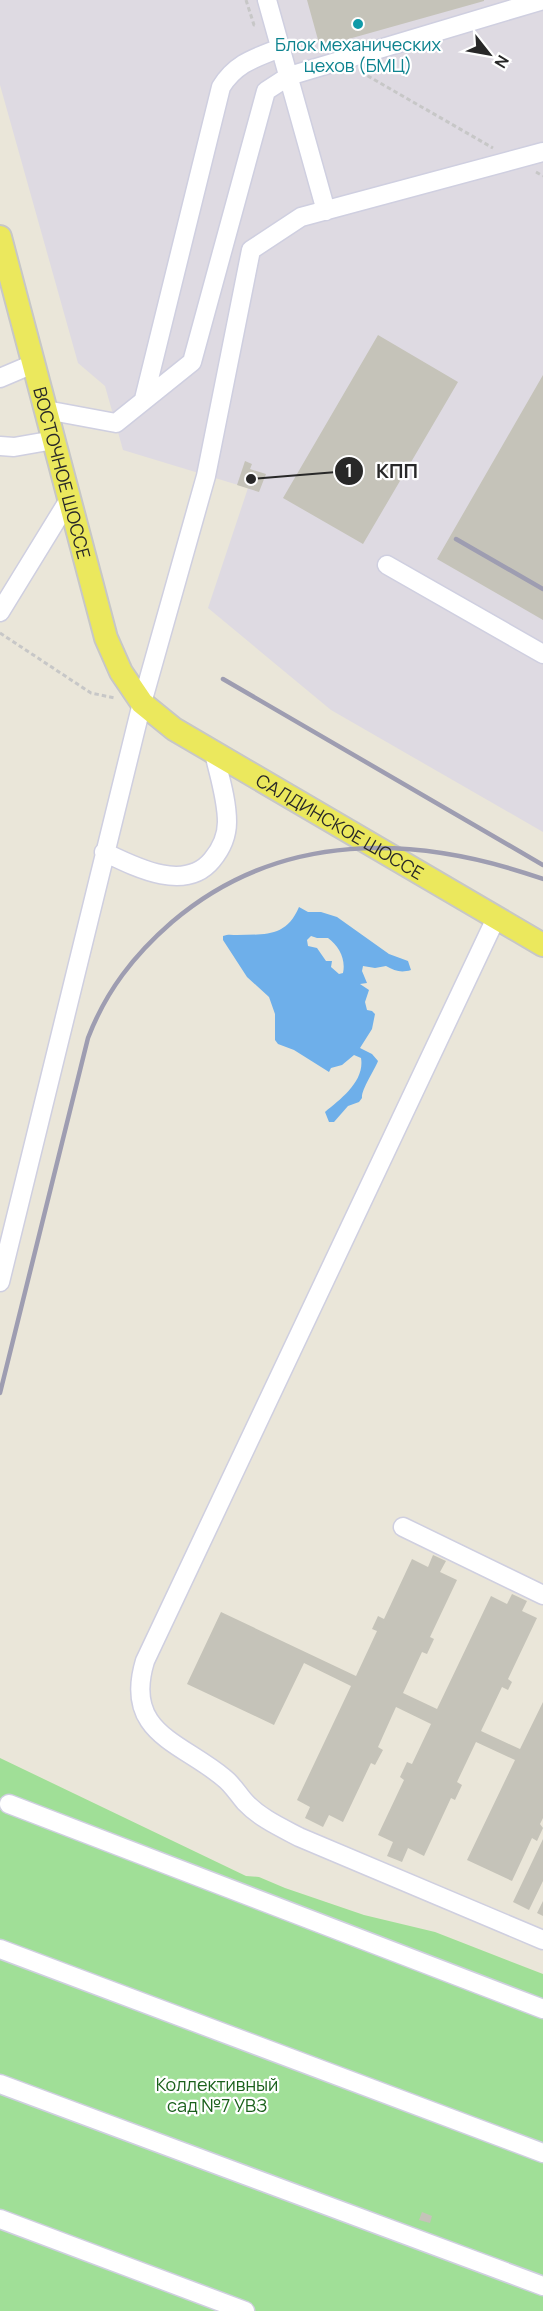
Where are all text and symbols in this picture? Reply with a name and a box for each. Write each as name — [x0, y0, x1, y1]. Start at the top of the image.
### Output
marker: Блок механических цехов (БМЦ) — [351, 17, 365, 31]
north arrow — [459, 24, 519, 84]
place label: Блок механических цехов (БМЦ) — [275, 32, 441, 77]
text: N — [489, 51, 514, 72]
street label: ВОСТОЧНОЕ ШОССЕ — [28, 384, 97, 562]
callout: КПП — [334, 452, 430, 490]
text: КПП — [376, 457, 418, 484]
text: 1 — [345, 458, 353, 482]
street label: САЛДИНСКОЕ ШОССЕ — [252, 768, 428, 885]
park label: Коллективный сад №7 УВЗ — [156, 2072, 278, 2117]

